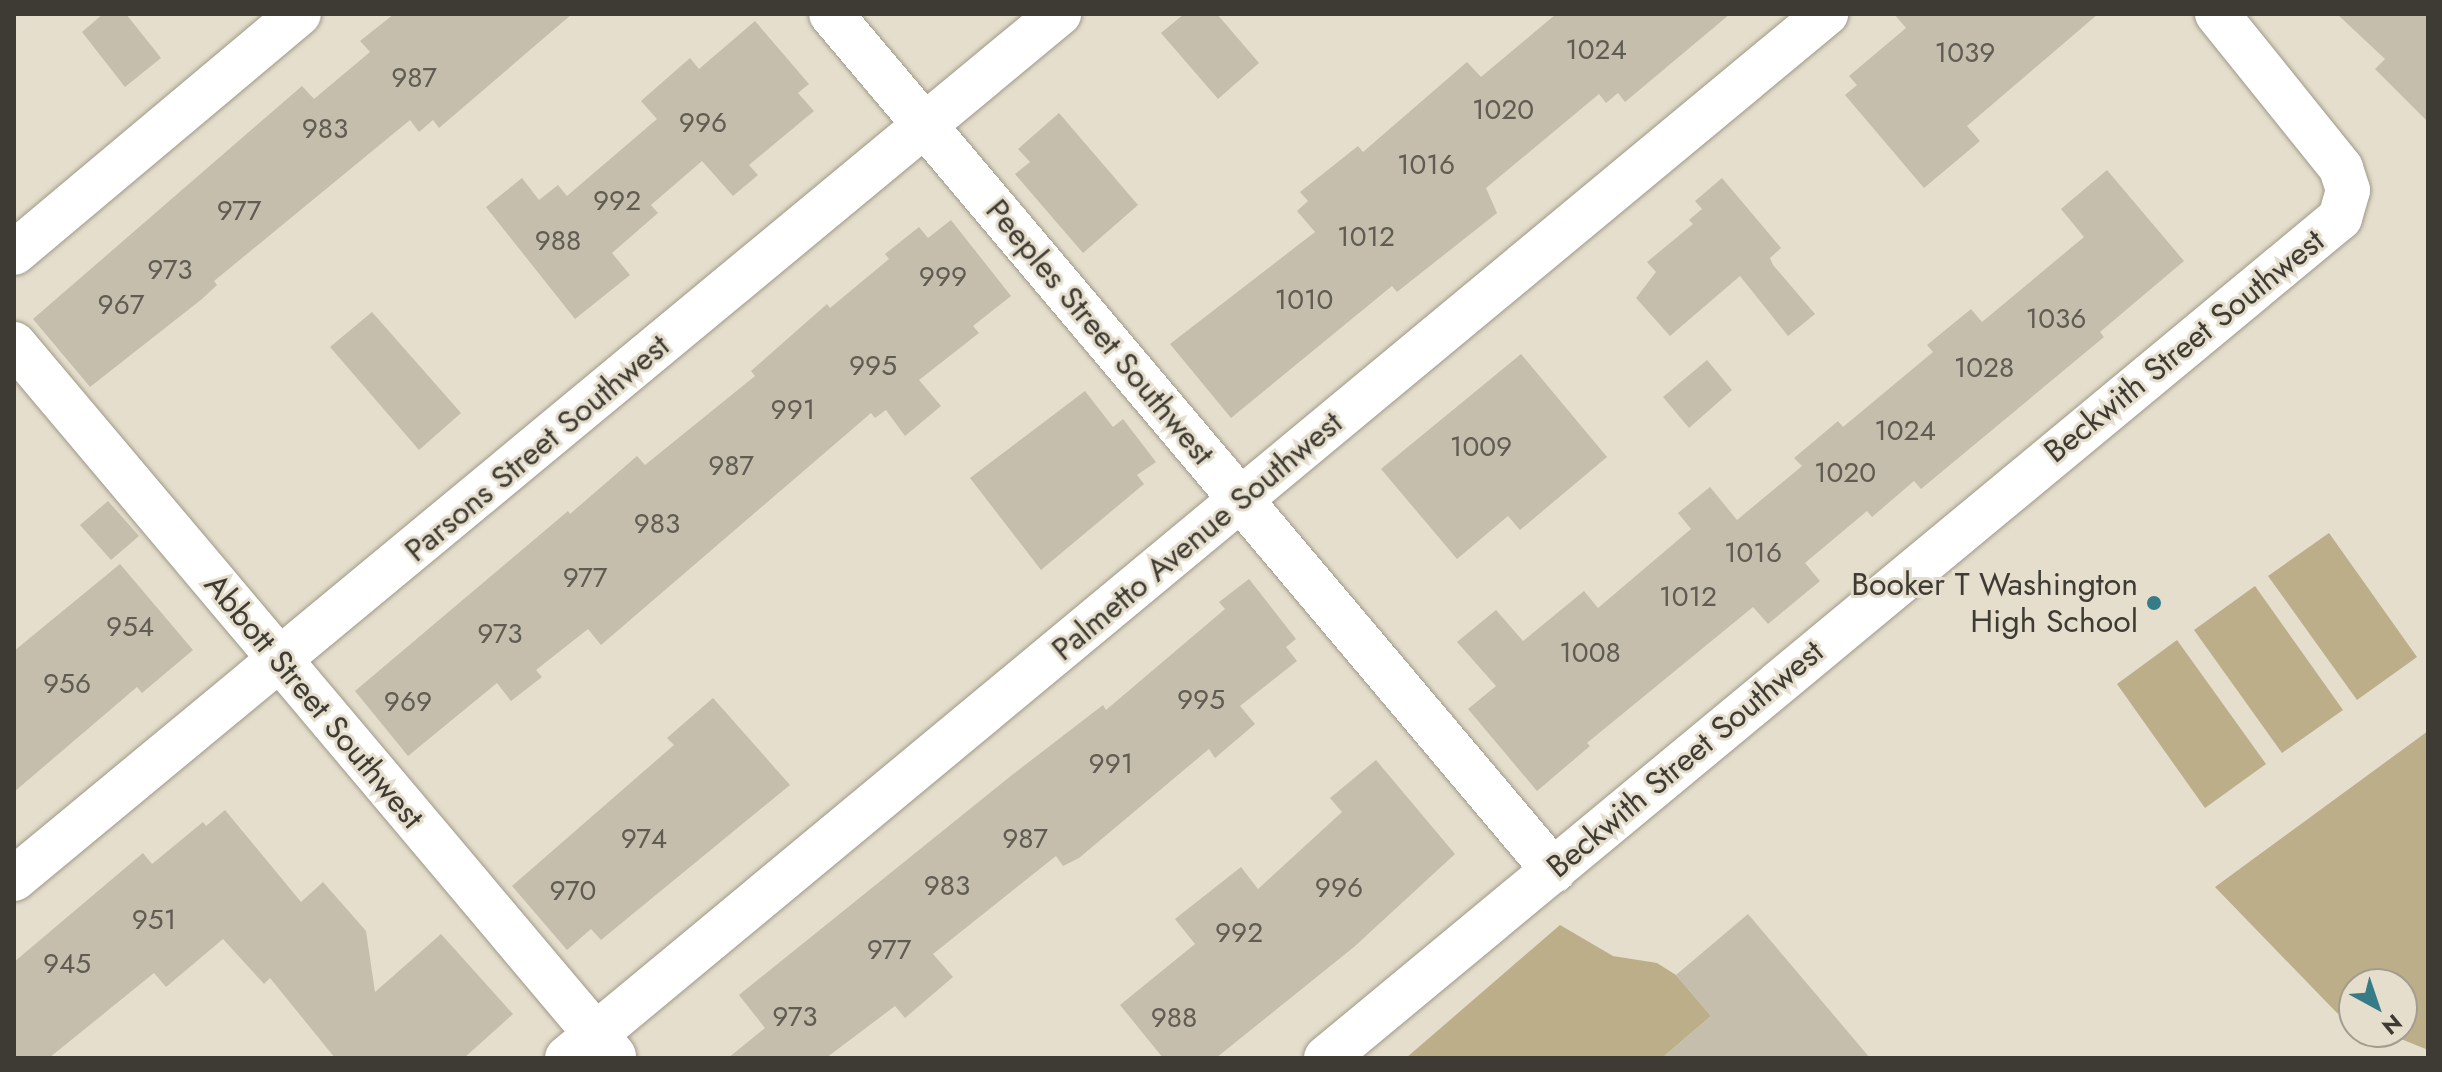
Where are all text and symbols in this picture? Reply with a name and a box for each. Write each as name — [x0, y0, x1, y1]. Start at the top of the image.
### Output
house number: 1024 — [1565, 33, 1627, 67]
house number: 1039 — [1935, 36, 1995, 70]
house number: 987 — [391, 61, 437, 95]
house number: 1020 — [1472, 93, 1534, 127]
house number: 996 — [679, 106, 727, 140]
house number: 983 — [302, 112, 348, 146]
house number: 1016 — [1397, 148, 1455, 182]
house number: 992 — [593, 184, 641, 218]
street label: Peeples Street Southwest — [978, 192, 1222, 472]
house number: 977 — [217, 194, 261, 228]
house number: 1012 — [1337, 220, 1395, 254]
street label: Beckwith Street Southwest — [2036, 221, 2332, 471]
house number: 988 — [535, 224, 581, 258]
house number: 973 — [147, 253, 193, 287]
house number: 999 — [919, 260, 967, 294]
house number: 1010 — [1275, 283, 1333, 317]
house number: 967 — [98, 288, 144, 322]
house number: 1036 — [2026, 302, 2086, 336]
street label: Parsons Street Southwest — [397, 326, 677, 570]
house number: 995 — [849, 349, 897, 383]
house number: 1028 — [1954, 351, 2014, 385]
house number: 991 — [771, 393, 815, 427]
street label: Palmetto Avenue Southwest — [1044, 403, 1350, 669]
house number: 1024 — [1874, 414, 1936, 448]
house number: 1009 — [1450, 430, 1512, 464]
house number: 987 — [708, 449, 754, 483]
house number: 1020 — [1814, 456, 1876, 490]
house number: 983 — [634, 507, 680, 541]
house number: 1016 — [1724, 536, 1782, 570]
house number: 977 — [563, 561, 607, 595]
street label: Abbott Street Southwest — [196, 566, 432, 836]
place label: Booker T Washington High School — [1851, 566, 2138, 641]
house number: 1012 — [1659, 580, 1717, 614]
marker: Booker T Washington High School — [2145, 594, 2163, 612]
house number: 954 — [106, 610, 154, 644]
house number: 973 — [477, 617, 523, 651]
street label: Beckwith Street Southwest — [1539, 632, 1831, 886]
house number: 1008 — [1559, 636, 1621, 670]
house number: 956 — [43, 667, 91, 701]
house number: 995 — [1177, 683, 1225, 717]
house number: 969 — [384, 685, 432, 719]
house number: 991 — [1089, 747, 1133, 781]
house number: 974 — [621, 822, 667, 856]
house number: 987 — [1002, 822, 1048, 856]
house number: 983 — [924, 869, 970, 903]
house number: 996 — [1315, 871, 1363, 905]
house number: 970 — [550, 874, 596, 908]
house number: 951 — [132, 903, 176, 937]
house number: 992 — [1215, 916, 1263, 950]
house number: 977 — [867, 933, 911, 967]
house number: 945 — [43, 947, 91, 981]
north arrow — [2338, 968, 2418, 1048]
house number: 973 — [772, 1000, 818, 1034]
house number: 988 — [1151, 1001, 1197, 1035]
text: N — [2375, 1007, 2409, 1043]

